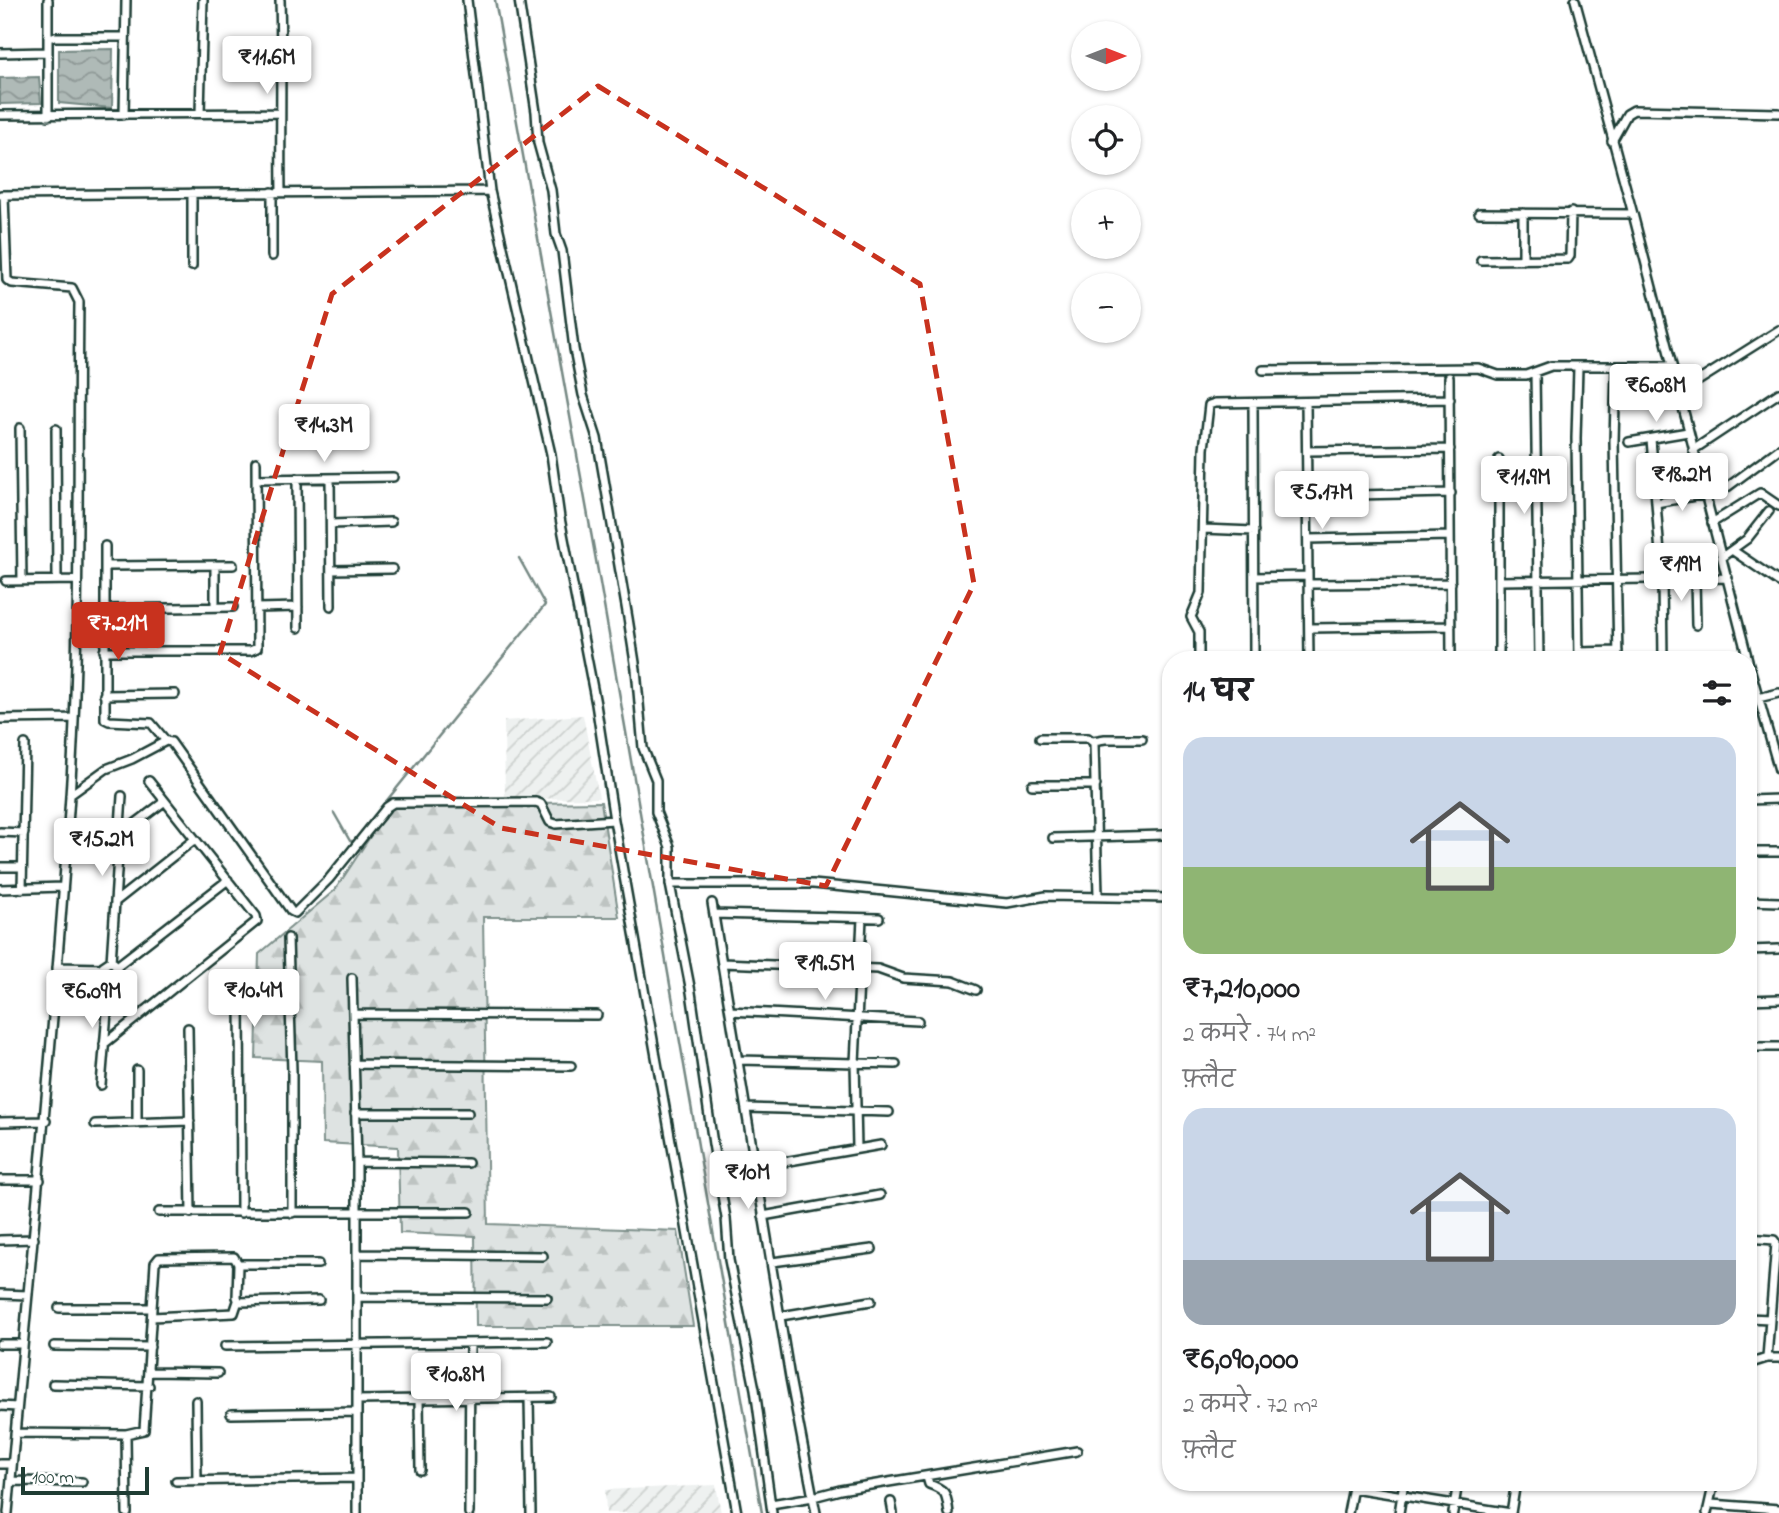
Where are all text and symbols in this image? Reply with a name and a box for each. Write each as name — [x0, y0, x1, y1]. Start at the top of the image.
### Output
north arrow — [1071, 21, 1141, 91]
map controls — [1071, 21, 1141, 343]
pin: ₹11.6M — [210, 36, 324, 96]
text: ₹11.6M — [238, 42, 296, 75]
button: locate — [1071, 105, 1141, 175]
button: + — [1071, 189, 1141, 259]
button: − — [1071, 273, 1141, 343]
pin: ₹6.08M — [1599, 364, 1713, 424]
text: ₹6.08M — [1625, 370, 1687, 403]
pin: ₹14.3M — [267, 405, 381, 464]
text: ₹14.3M — [295, 410, 353, 443]
pin: ₹18.2M — [1625, 454, 1739, 513]
pin: ₹11.9M — [1467, 456, 1581, 516]
text: ₹18.2M — [1652, 459, 1712, 492]
text: ₹11.9M — [1497, 462, 1551, 495]
pin: ₹5.17M — [1265, 472, 1379, 531]
text: ₹5.17M — [1291, 477, 1353, 510]
pin: ₹19M — [1640, 544, 1722, 603]
text: ₹19M — [1660, 549, 1702, 582]
pin: ₹7.21M — [61, 602, 175, 662]
text: ₹7.21M — [88, 608, 148, 641]
text: 14 घर — [1183, 672, 1252, 716]
icon: filters — [1698, 674, 1736, 712]
icon: home — [1397, 783, 1523, 909]
pin: ₹15.2M — [45, 818, 159, 878]
text: ₹15.2M — [70, 824, 134, 857]
pin: ₹19.5M — [768, 942, 882, 1002]
text: ₹19.5M — [795, 948, 855, 981]
text: ₹7,210,000 — [1183, 968, 1300, 1012]
pin: ₹6.09M — [35, 970, 149, 1030]
pin: ₹10.4M — [197, 970, 311, 1029]
text: ₹10.4M — [224, 975, 284, 1008]
text: ₹6.09M — [62, 976, 122, 1009]
text: 2 कमरे · 74 m² — [1183, 1019, 1316, 1052]
text: फ़्लैट — [1183, 1065, 1235, 1098]
pin: ₹10M — [707, 1152, 789, 1211]
icon: home — [1397, 1154, 1523, 1280]
text: ₹10M — [725, 1157, 771, 1190]
text: ₹6,090,000 — [1183, 1339, 1298, 1383]
pin: ₹10.8M — [399, 1354, 513, 1413]
text: ₹10.8M — [427, 1359, 485, 1392]
text: 2 कमरे · 72 m² — [1183, 1390, 1318, 1423]
text: फ़्लैट — [1183, 1436, 1235, 1469]
scale bar — [21, 1464, 149, 1496]
text: 100 m — [32, 1465, 74, 1492]

